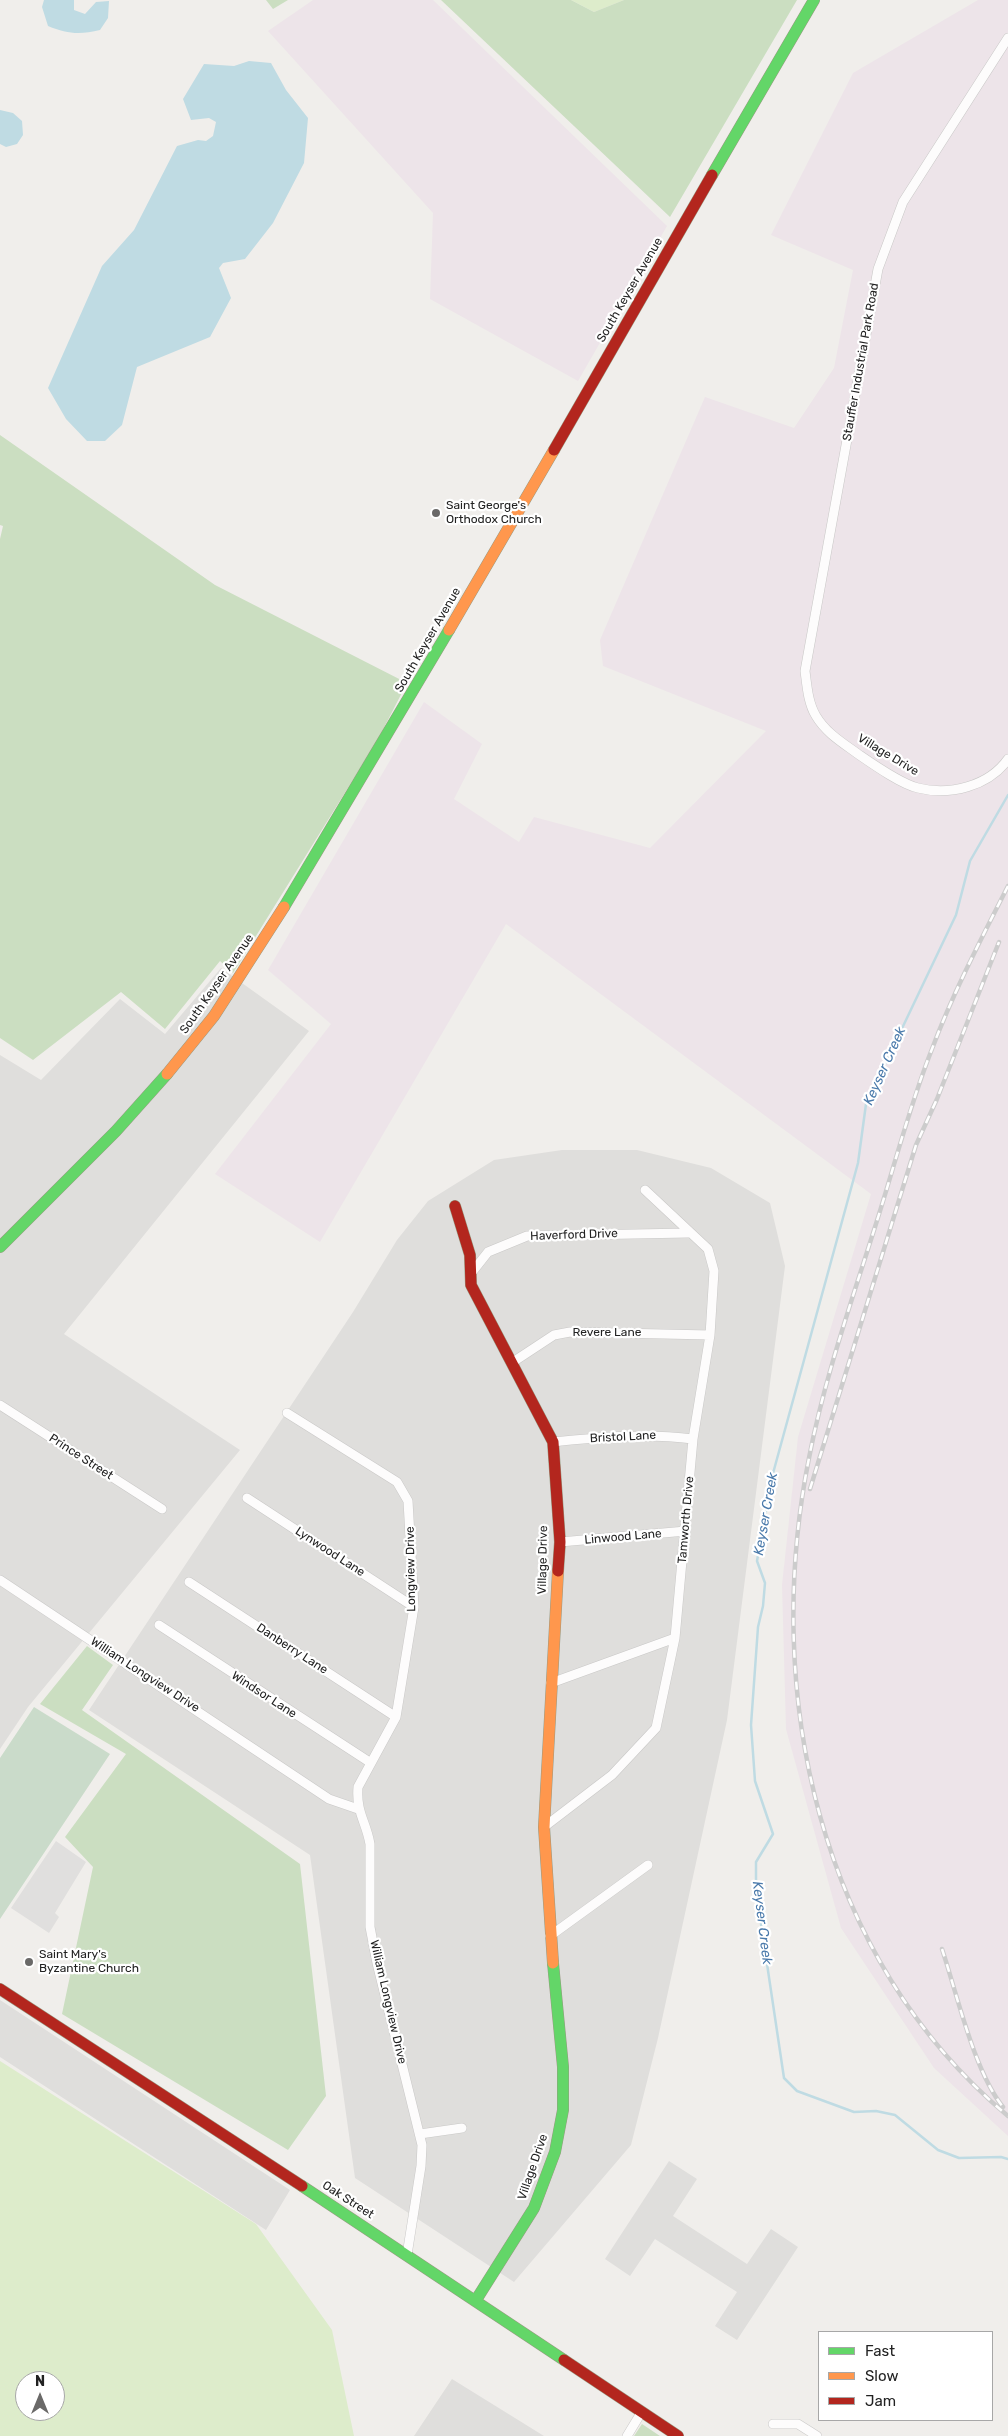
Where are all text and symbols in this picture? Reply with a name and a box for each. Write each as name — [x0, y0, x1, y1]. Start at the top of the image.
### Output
street label: South Keyser Avenue — [594, 235, 666, 345]
street label: Stauffer Industrial Park Road — [840, 282, 882, 442]
place label: Saint George's Orthodox Church — [446, 499, 542, 527]
marker: Saint George's Orthodox Church — [430, 507, 442, 519]
street label: South Keyser Avenue — [392, 585, 464, 695]
street label: Village Drive — [855, 731, 921, 779]
street label: South Keyser Avenue — [177, 931, 257, 1037]
water label: Keyser Creek — [860, 1024, 910, 1108]
street label: Haverford Drive — [530, 1226, 618, 1244]
street label: Revere Lane — [573, 1326, 641, 1340]
street label: Bristol Lane — [589, 1428, 657, 1446]
street label: Prince Street — [46, 1431, 116, 1483]
water label: Keyser Creek — [750, 1471, 782, 1557]
street label: Tamworth Drive — [675, 1476, 697, 1564]
street label: Lynwood Lane — [292, 1524, 368, 1580]
street label: Village Drive — [535, 1525, 551, 1595]
street label: Longview Drive — [403, 1526, 419, 1612]
street label: Linwood Lane — [584, 1526, 662, 1548]
street label: Danberry Lane — [254, 1621, 330, 1677]
street label: William Longview Drive — [88, 1634, 202, 1716]
street label: Windsor Lane — [229, 1669, 299, 1721]
water label: Keyser Creek — [749, 1880, 775, 1966]
street label: William Longview Drive — [367, 1939, 409, 2065]
place label: Saint Mary's Byzantine Church — [39, 1948, 139, 1976]
marker: Saint Mary's Byzantine Church — [23, 1956, 35, 1968]
street label: Village Drive — [515, 2132, 551, 2202]
street label: Oak Street — [320, 2178, 376, 2222]
legend — [818, 2331, 993, 2421]
text: Fast — [865, 2342, 895, 2360]
text: Slow — [865, 2367, 898, 2385]
north arrow — [15, 2371, 65, 2421]
text: N — [35, 2373, 45, 2390]
text: Jam — [865, 2392, 896, 2410]

